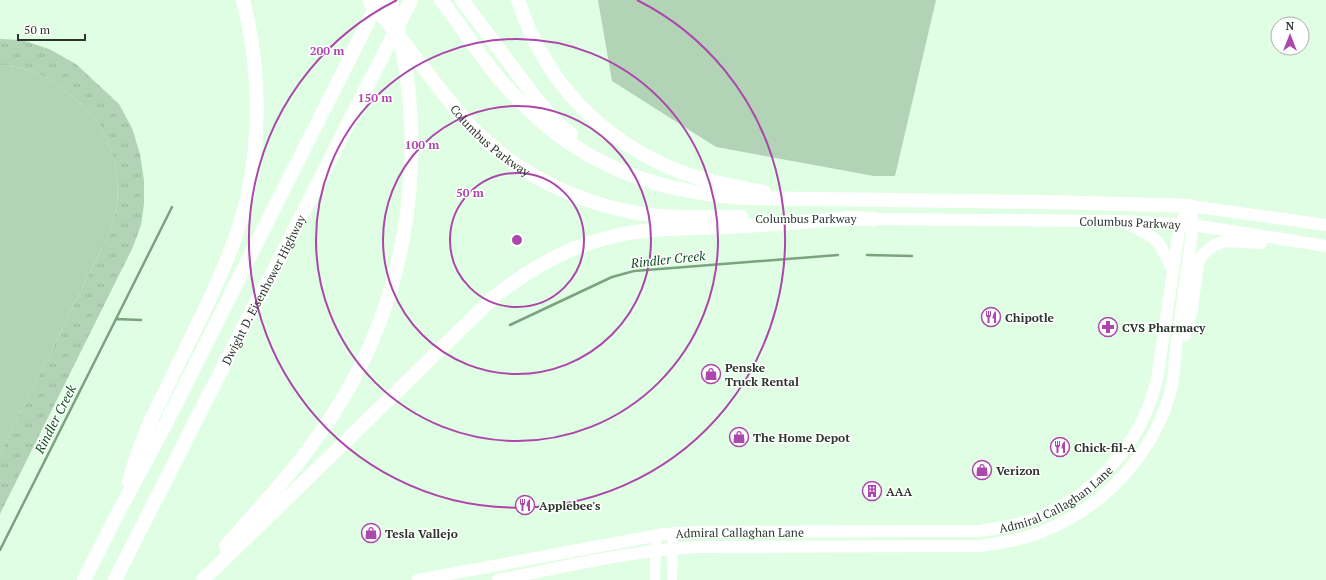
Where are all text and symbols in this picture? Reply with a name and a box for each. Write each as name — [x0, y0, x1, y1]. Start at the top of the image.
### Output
scale bar — [18, 16, 85, 42]
north arrow — [1270, 16, 1310, 56]
text: N — [1286, 19, 1295, 33]
text: 50 m — [24, 22, 51, 37]
text: 200 m — [310, 43, 344, 58]
text: 150 m — [358, 90, 392, 105]
street label: Columbus Parkway — [447, 101, 534, 180]
text: 100 m — [405, 137, 439, 152]
text: 50 m — [456, 185, 484, 200]
street label: Dwight D. Eisenhower Highway — [218, 211, 309, 367]
street label: Columbus Parkway — [755, 211, 858, 226]
street label: Columbus Parkway — [1079, 213, 1182, 232]
centre of rings — [510, 233, 524, 247]
water label: Rindler Creek — [629, 246, 707, 272]
restaurant icon: Chipotle — [980, 306, 1002, 328]
place label: Chipotle — [1005, 310, 1055, 325]
pharmacy icon: CVS Pharmacy — [1097, 316, 1119, 338]
place label: CVS Pharmacy — [1122, 320, 1206, 335]
place label: Penske Truck Rental — [725, 360, 799, 389]
shop icon: Penske Truck Rental — [700, 363, 722, 385]
water label: Rindler Creek — [30, 381, 80, 457]
shop icon: The Home Depot — [728, 426, 750, 448]
place label: The Home Depot — [753, 430, 850, 445]
restaurant icon: Chick-fil-A — [1049, 436, 1071, 458]
place label: Chick-fil-A — [1074, 440, 1136, 455]
shop icon: Verizon — [971, 459, 993, 481]
street label: Admiral Callaghan Lane — [998, 462, 1115, 535]
place label: Verizon — [996, 463, 1040, 478]
building icon: AAA — [861, 480, 883, 502]
place label: AAA — [886, 484, 912, 499]
restaurant icon: Applebee's — [514, 494, 536, 516]
place label: Applebee's — [539, 498, 601, 513]
shop icon: Tesla Vallejo — [360, 522, 382, 544]
street label: Admiral Callaghan Lane — [675, 524, 804, 541]
place label: Tesla Vallejo — [385, 526, 458, 541]

